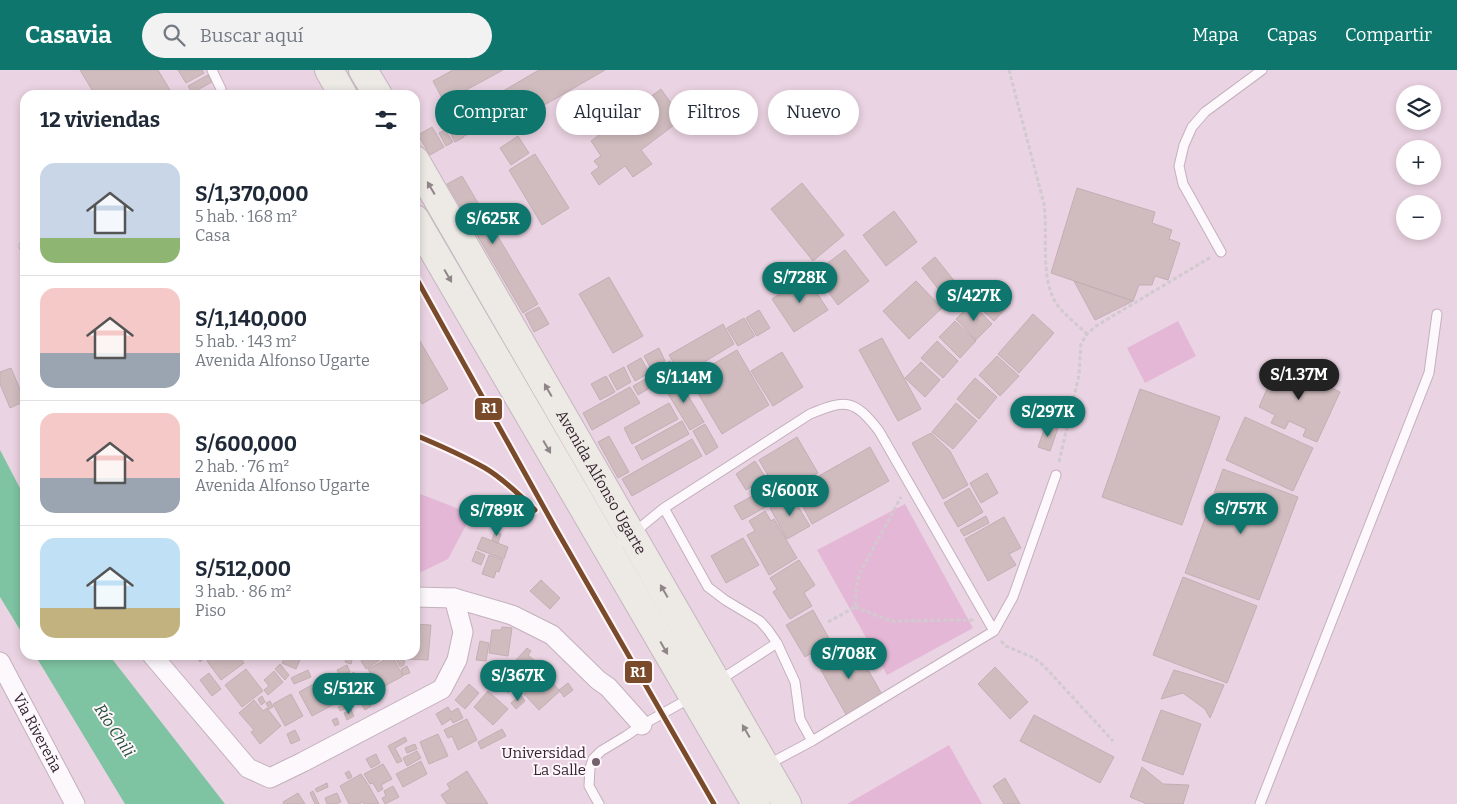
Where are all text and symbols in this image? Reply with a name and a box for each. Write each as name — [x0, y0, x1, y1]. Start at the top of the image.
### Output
search box — [142, 13, 492, 58]
text: Casavia — [25, 21, 112, 49]
icon: search — [160, 21, 188, 49]
text: Buscar aquí — [200, 24, 303, 47]
text: Mapa — [1193, 24, 1239, 46]
text: Capas — [1267, 24, 1317, 46]
text: Compartir — [1345, 24, 1432, 46]
map controls — [1396, 85, 1441, 240]
button: layers — [1396, 85, 1441, 130]
chip: Comprar — [435, 90, 546, 135]
chip: Alquilar — [556, 90, 659, 135]
chip: Filtros — [669, 90, 758, 135]
chip: Nuevo — [768, 90, 859, 135]
icon: filters — [372, 106, 400, 134]
text: 12 viviendas — [40, 107, 160, 133]
button: + — [1396, 140, 1441, 185]
text: S/1,370,000 — [195, 181, 309, 207]
one-way arrow — [427, 182, 436, 195]
icon: home — [80, 183, 140, 243]
button: − — [1396, 195, 1441, 240]
pin: S/625K — [452, 202, 534, 245]
text: 5 hab. · 168 m² — [195, 207, 297, 226]
text: S/625K — [466, 209, 520, 228]
text: Casa — [195, 226, 230, 245]
pin: S/728K — [759, 262, 841, 304]
text: S/728K — [773, 268, 827, 287]
one-way arrow — [444, 270, 453, 283]
pin: S/427K — [933, 280, 1015, 322]
text: S/427K — [947, 286, 1001, 305]
text: S/1,140,000 — [195, 306, 307, 332]
icon: home — [80, 308, 140, 368]
text: 5 hab. · 143 m² — [195, 332, 297, 351]
text: Avenida Alfonso Ugarte — [195, 351, 370, 370]
pin: S/1.37M — [1253, 358, 1345, 401]
pin: S/1.14M — [638, 362, 730, 404]
text: S/1.37M — [1270, 365, 1328, 384]
text: S/1.14M — [656, 368, 712, 387]
one-way arrow — [543, 383, 552, 396]
pin: S/297K — [1007, 396, 1089, 438]
line badge: R1 — [474, 397, 503, 421]
text: R1 — [481, 400, 497, 417]
text: S/297K — [1021, 402, 1075, 421]
street label: Avenida Alfonso Ugarte — [552, 407, 650, 558]
text: S/600,000 — [195, 431, 297, 457]
icon: home — [80, 433, 140, 493]
one-way arrow — [543, 440, 552, 453]
text: 2 hab. · 76 m² — [195, 457, 289, 476]
pin: S/600K — [749, 474, 831, 517]
text: Avenida Alfonso Ugarte — [195, 476, 370, 495]
text: S/600K — [762, 481, 818, 500]
pin: S/757K — [1200, 492, 1282, 535]
pin: S/789K — [456, 494, 538, 537]
text: S/757K — [1215, 499, 1267, 518]
text: S/789K — [470, 501, 524, 520]
text: S/512,000 — [195, 556, 291, 582]
icon: home — [80, 558, 140, 618]
text: 3 hab. · 86 m² — [195, 582, 291, 601]
one-way arrow — [660, 583, 668, 598]
text: Piso — [195, 601, 226, 620]
pin: S/708K — [808, 638, 890, 680]
one-way arrow — [660, 641, 669, 655]
text: S/708K — [822, 644, 876, 663]
pin: S/367K — [477, 660, 559, 702]
line badge: R1 — [624, 660, 653, 684]
text: R1 — [630, 664, 646, 681]
text: S/367K — [491, 666, 545, 685]
pin: S/512K — [308, 672, 390, 715]
text: S/512K — [324, 679, 375, 698]
street label: Via Rivereña — [9, 690, 66, 775]
water label: Río Chili — [91, 700, 139, 761]
one-way arrow — [741, 725, 750, 738]
place label: Universidad La Salle — [501, 744, 586, 779]
marker: Universidad La Salle — [590, 756, 602, 768]

